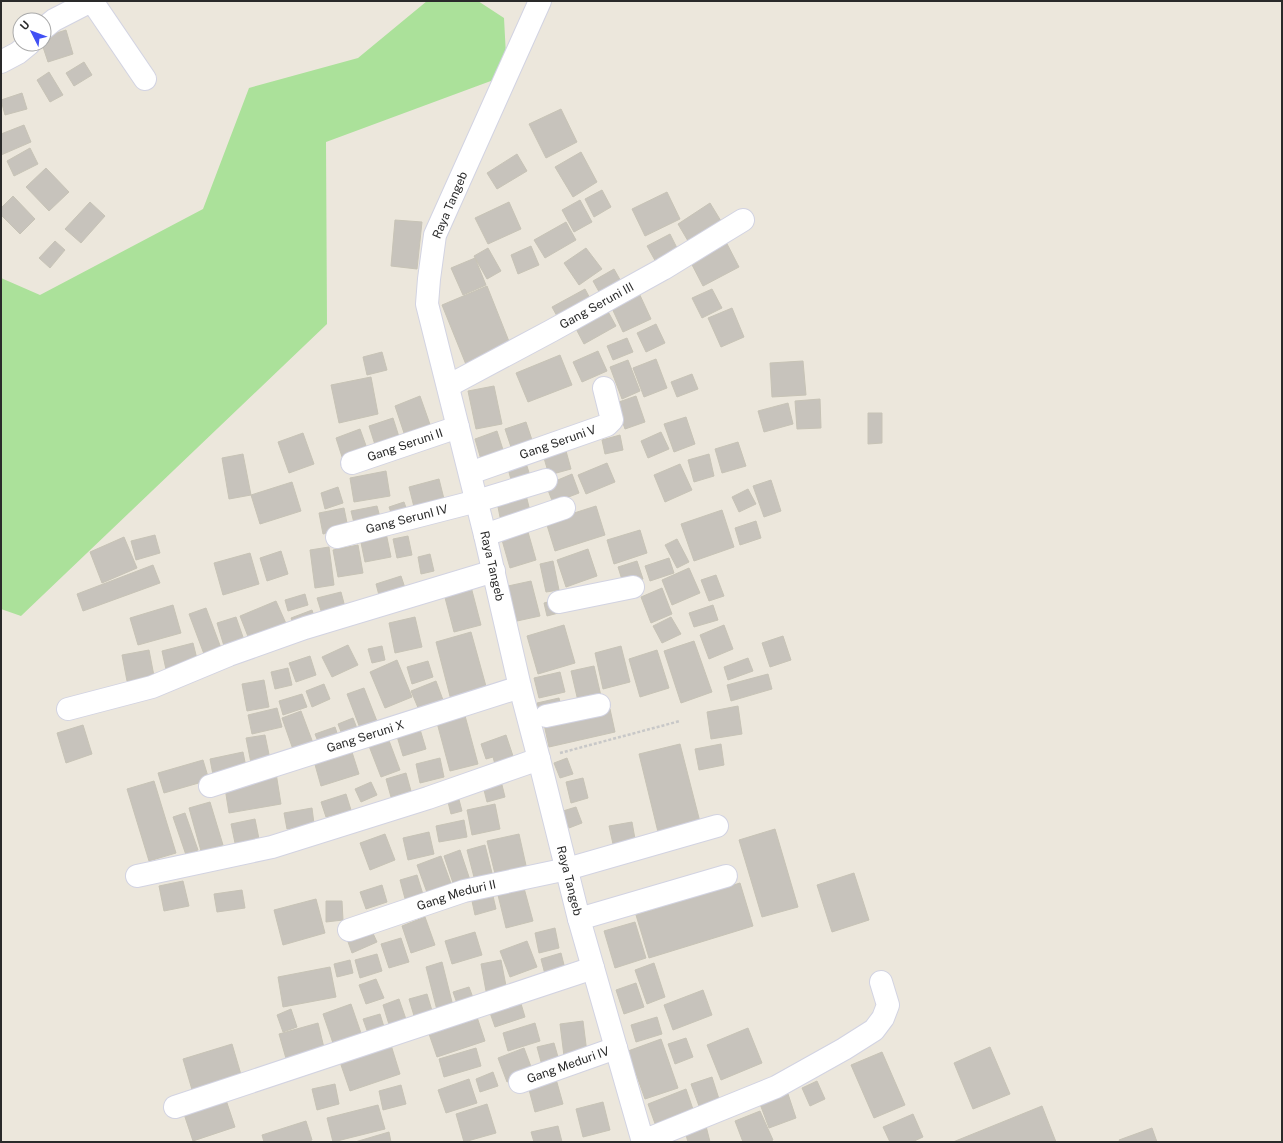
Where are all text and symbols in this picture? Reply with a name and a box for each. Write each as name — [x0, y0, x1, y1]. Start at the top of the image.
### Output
north arrow — [12, 12, 52, 52]
text: U — [17, 18, 32, 32]
street label: Raya Tangeb — [430, 169, 470, 241]
street label: Gang Seruni III — [557, 280, 636, 332]
street label: Gang Seruni V — [518, 422, 598, 462]
street label: Gang Seruni II — [365, 426, 445, 464]
street label: Gang SerunI IV — [364, 502, 449, 536]
street label: Raya Tangeb — [477, 530, 507, 602]
street label: Gang Seruni X — [325, 717, 406, 755]
street label: Raya Tangeb — [554, 844, 585, 917]
street label: Gang Meduri II — [415, 877, 497, 913]
street label: Gang Meduri IV — [525, 1044, 611, 1086]

